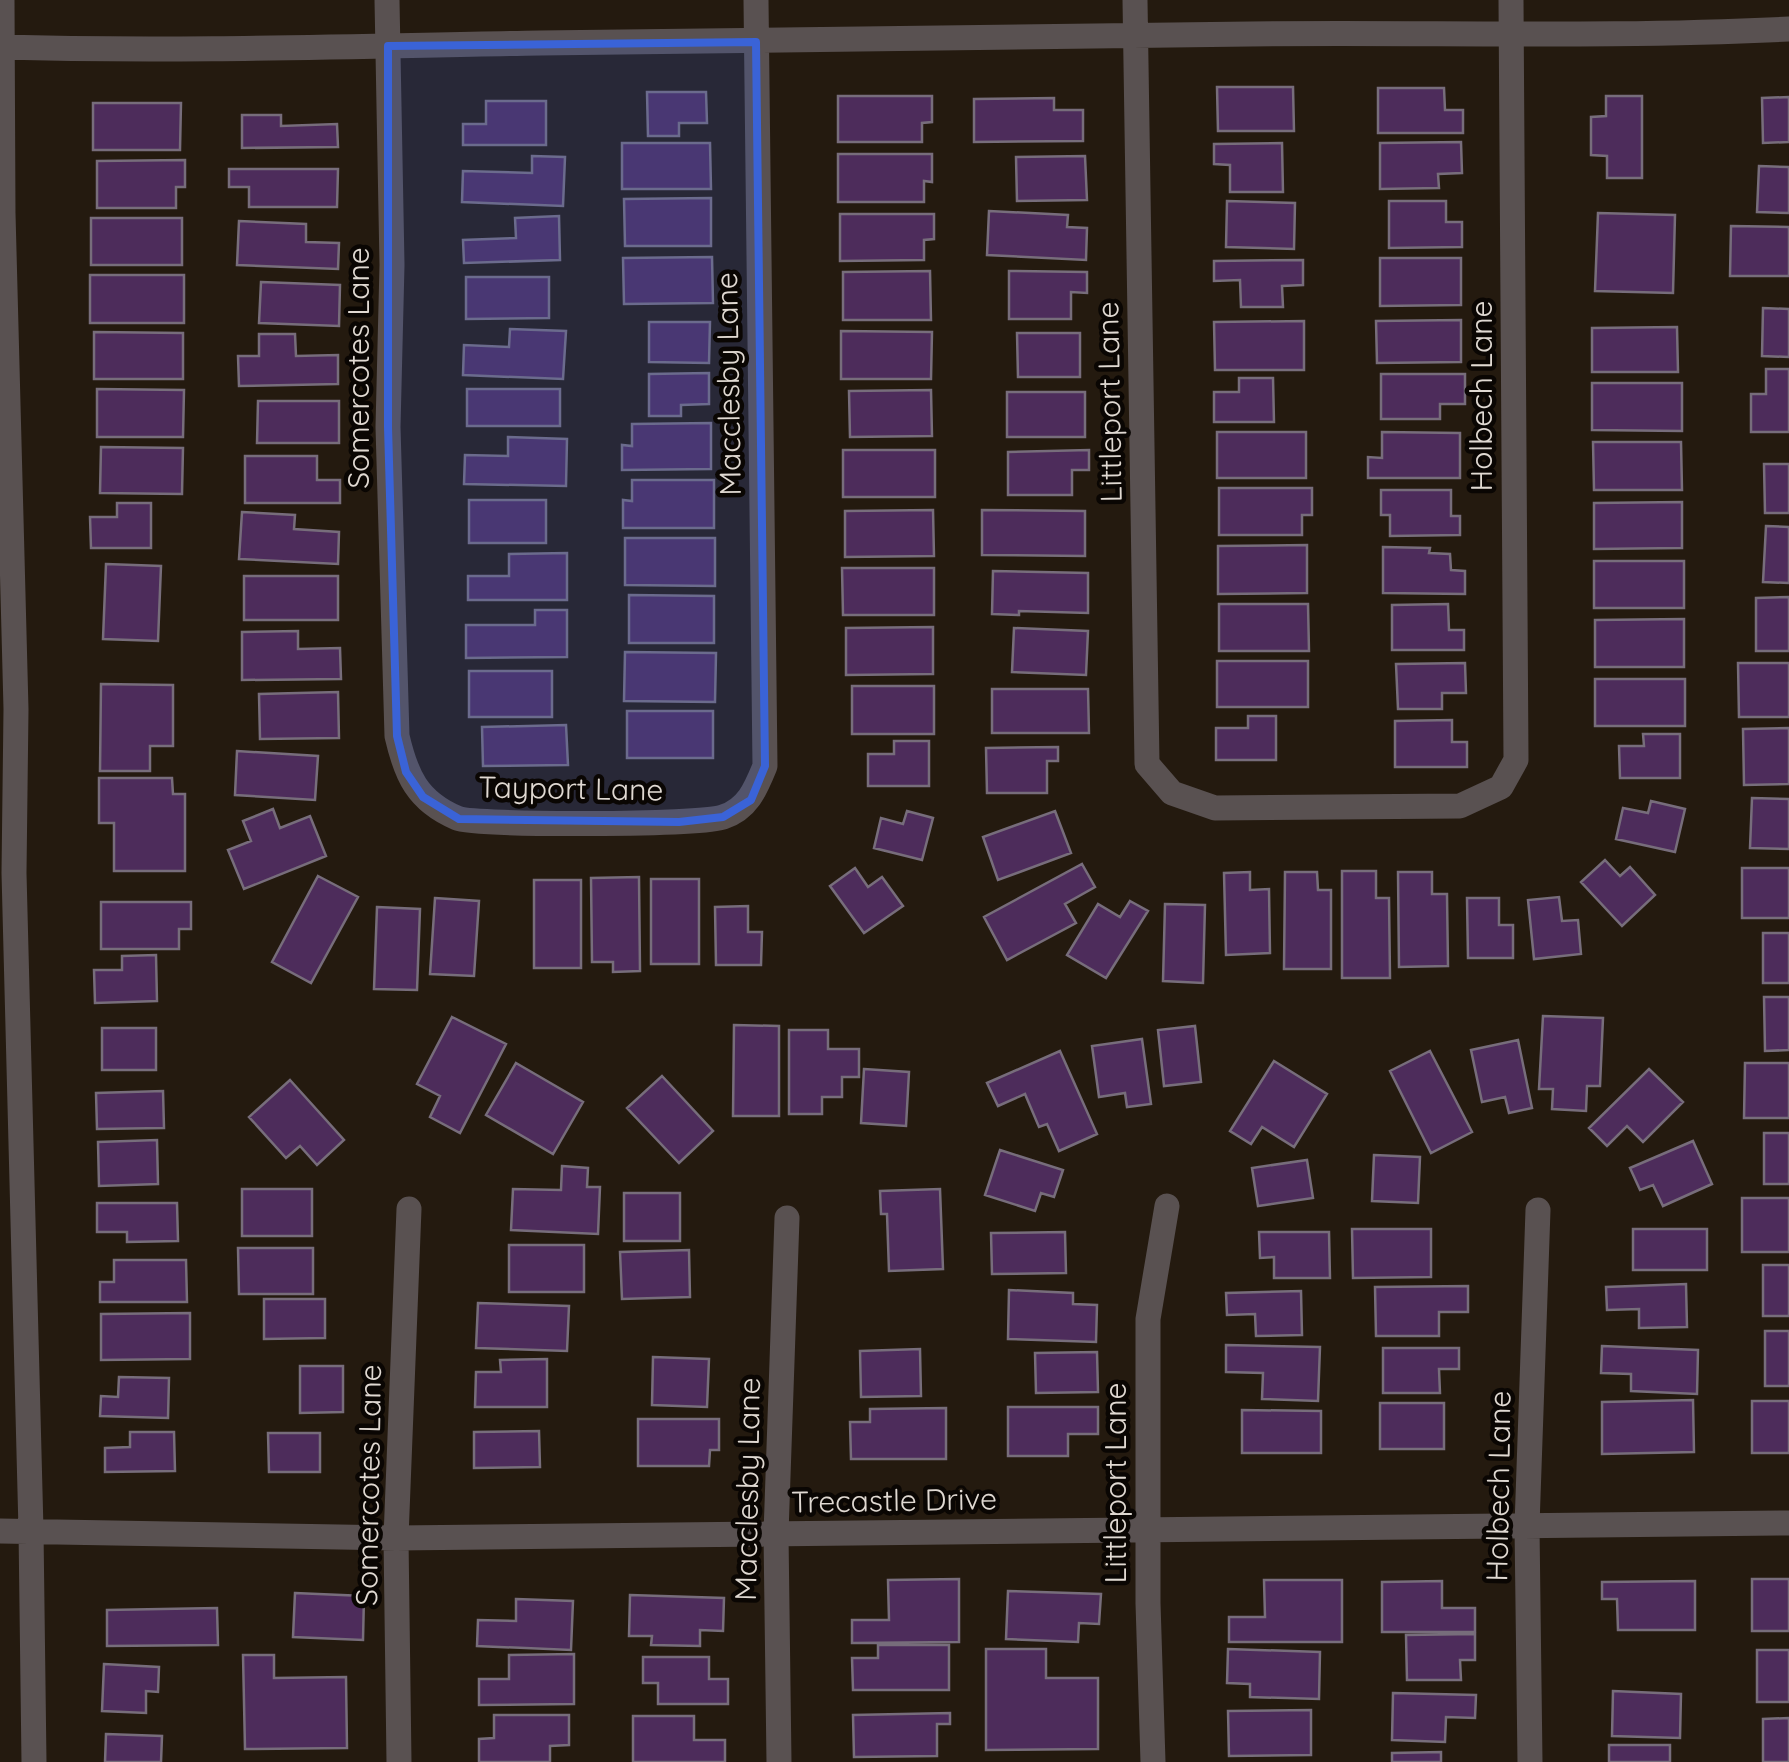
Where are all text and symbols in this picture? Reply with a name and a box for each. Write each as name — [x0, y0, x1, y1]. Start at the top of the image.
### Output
street label: Somercotes Lane — [339, 247, 377, 489]
street label: Macclesby Lane — [707, 272, 749, 496]
street label: Littleport Lane — [1088, 301, 1130, 503]
street label: Holbech Lane — [1462, 301, 1500, 491]
street label: Tayport Lane — [478, 767, 664, 809]
street label: Somercotes Lane — [347, 1364, 389, 1606]
street label: Macclesby Lane — [726, 1377, 768, 1601]
street label: Littleport Lane — [1096, 1383, 1134, 1583]
street label: Holbech Lane — [1477, 1390, 1519, 1582]
street label: Trecastle Drive — [791, 1479, 997, 1521]

